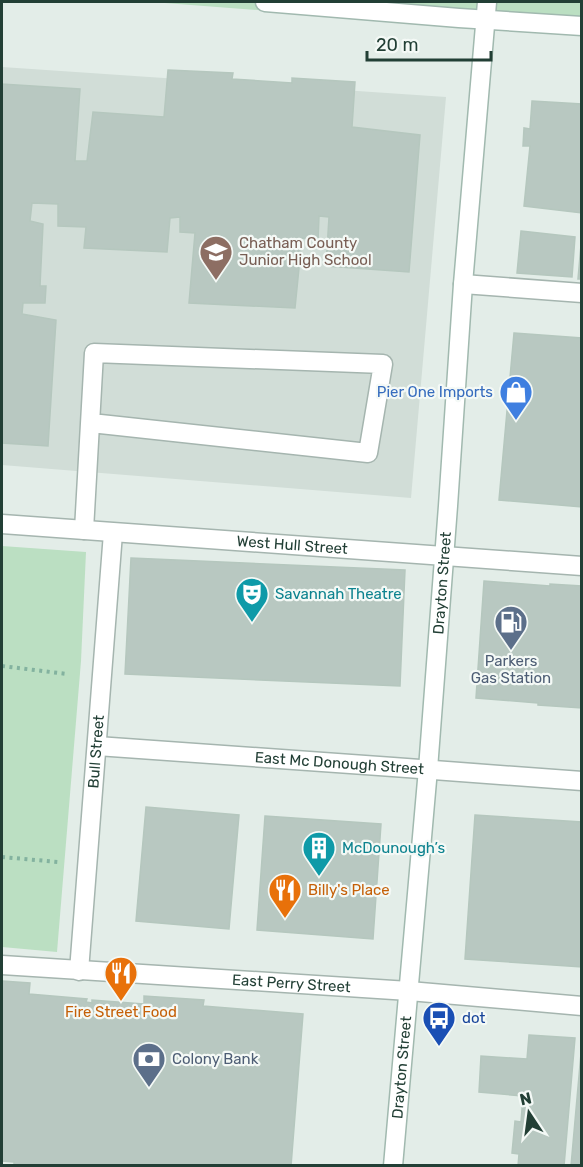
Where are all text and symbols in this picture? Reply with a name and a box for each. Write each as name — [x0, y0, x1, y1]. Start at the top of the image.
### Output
scale bar — [367, 24, 492, 62]
text: 20 m — [376, 34, 418, 56]
school or university icon: Chatham County Junior High School — [198, 234, 234, 281]
place label: Chatham County Junior High School — [239, 234, 372, 269]
shop icon: Pier One Imports — [498, 374, 534, 421]
place label: Pier One Imports — [377, 383, 493, 401]
street label: Drayton Street — [429, 531, 455, 635]
street label: West Hull Street — [236, 532, 349, 558]
theatre icon: Savannah Theatre — [234, 576, 270, 623]
place label: Savannah Theatre — [275, 585, 402, 603]
fuel station icon: Parkers Gas Station — [493, 604, 529, 651]
place label: Parkers Gas Station — [471, 652, 551, 687]
street label: Bull Street — [84, 714, 108, 789]
street label: East Mc Donough Street — [254, 748, 425, 778]
building icon: McDounough’s — [301, 830, 337, 877]
place label: McDounough’s — [342, 839, 445, 857]
restaurant icon: Billy's Place — [267, 872, 303, 919]
place label: Billy's Place — [308, 881, 390, 899]
restaurant icon: Fire Street Food — [103, 955, 139, 1002]
street label: East Perry Street — [231, 971, 351, 996]
bus stop icon: dot — [421, 1000, 457, 1047]
place label: Fire Street Food — [65, 1003, 177, 1021]
place label: dot — [462, 1009, 485, 1027]
street label: Drayton Street — [388, 1015, 415, 1119]
bank icon: Colony Bank — [131, 1041, 167, 1088]
place label: Colony Bank — [172, 1050, 259, 1068]
north arrow — [499, 1083, 559, 1143]
text: N — [518, 1088, 533, 1109]

